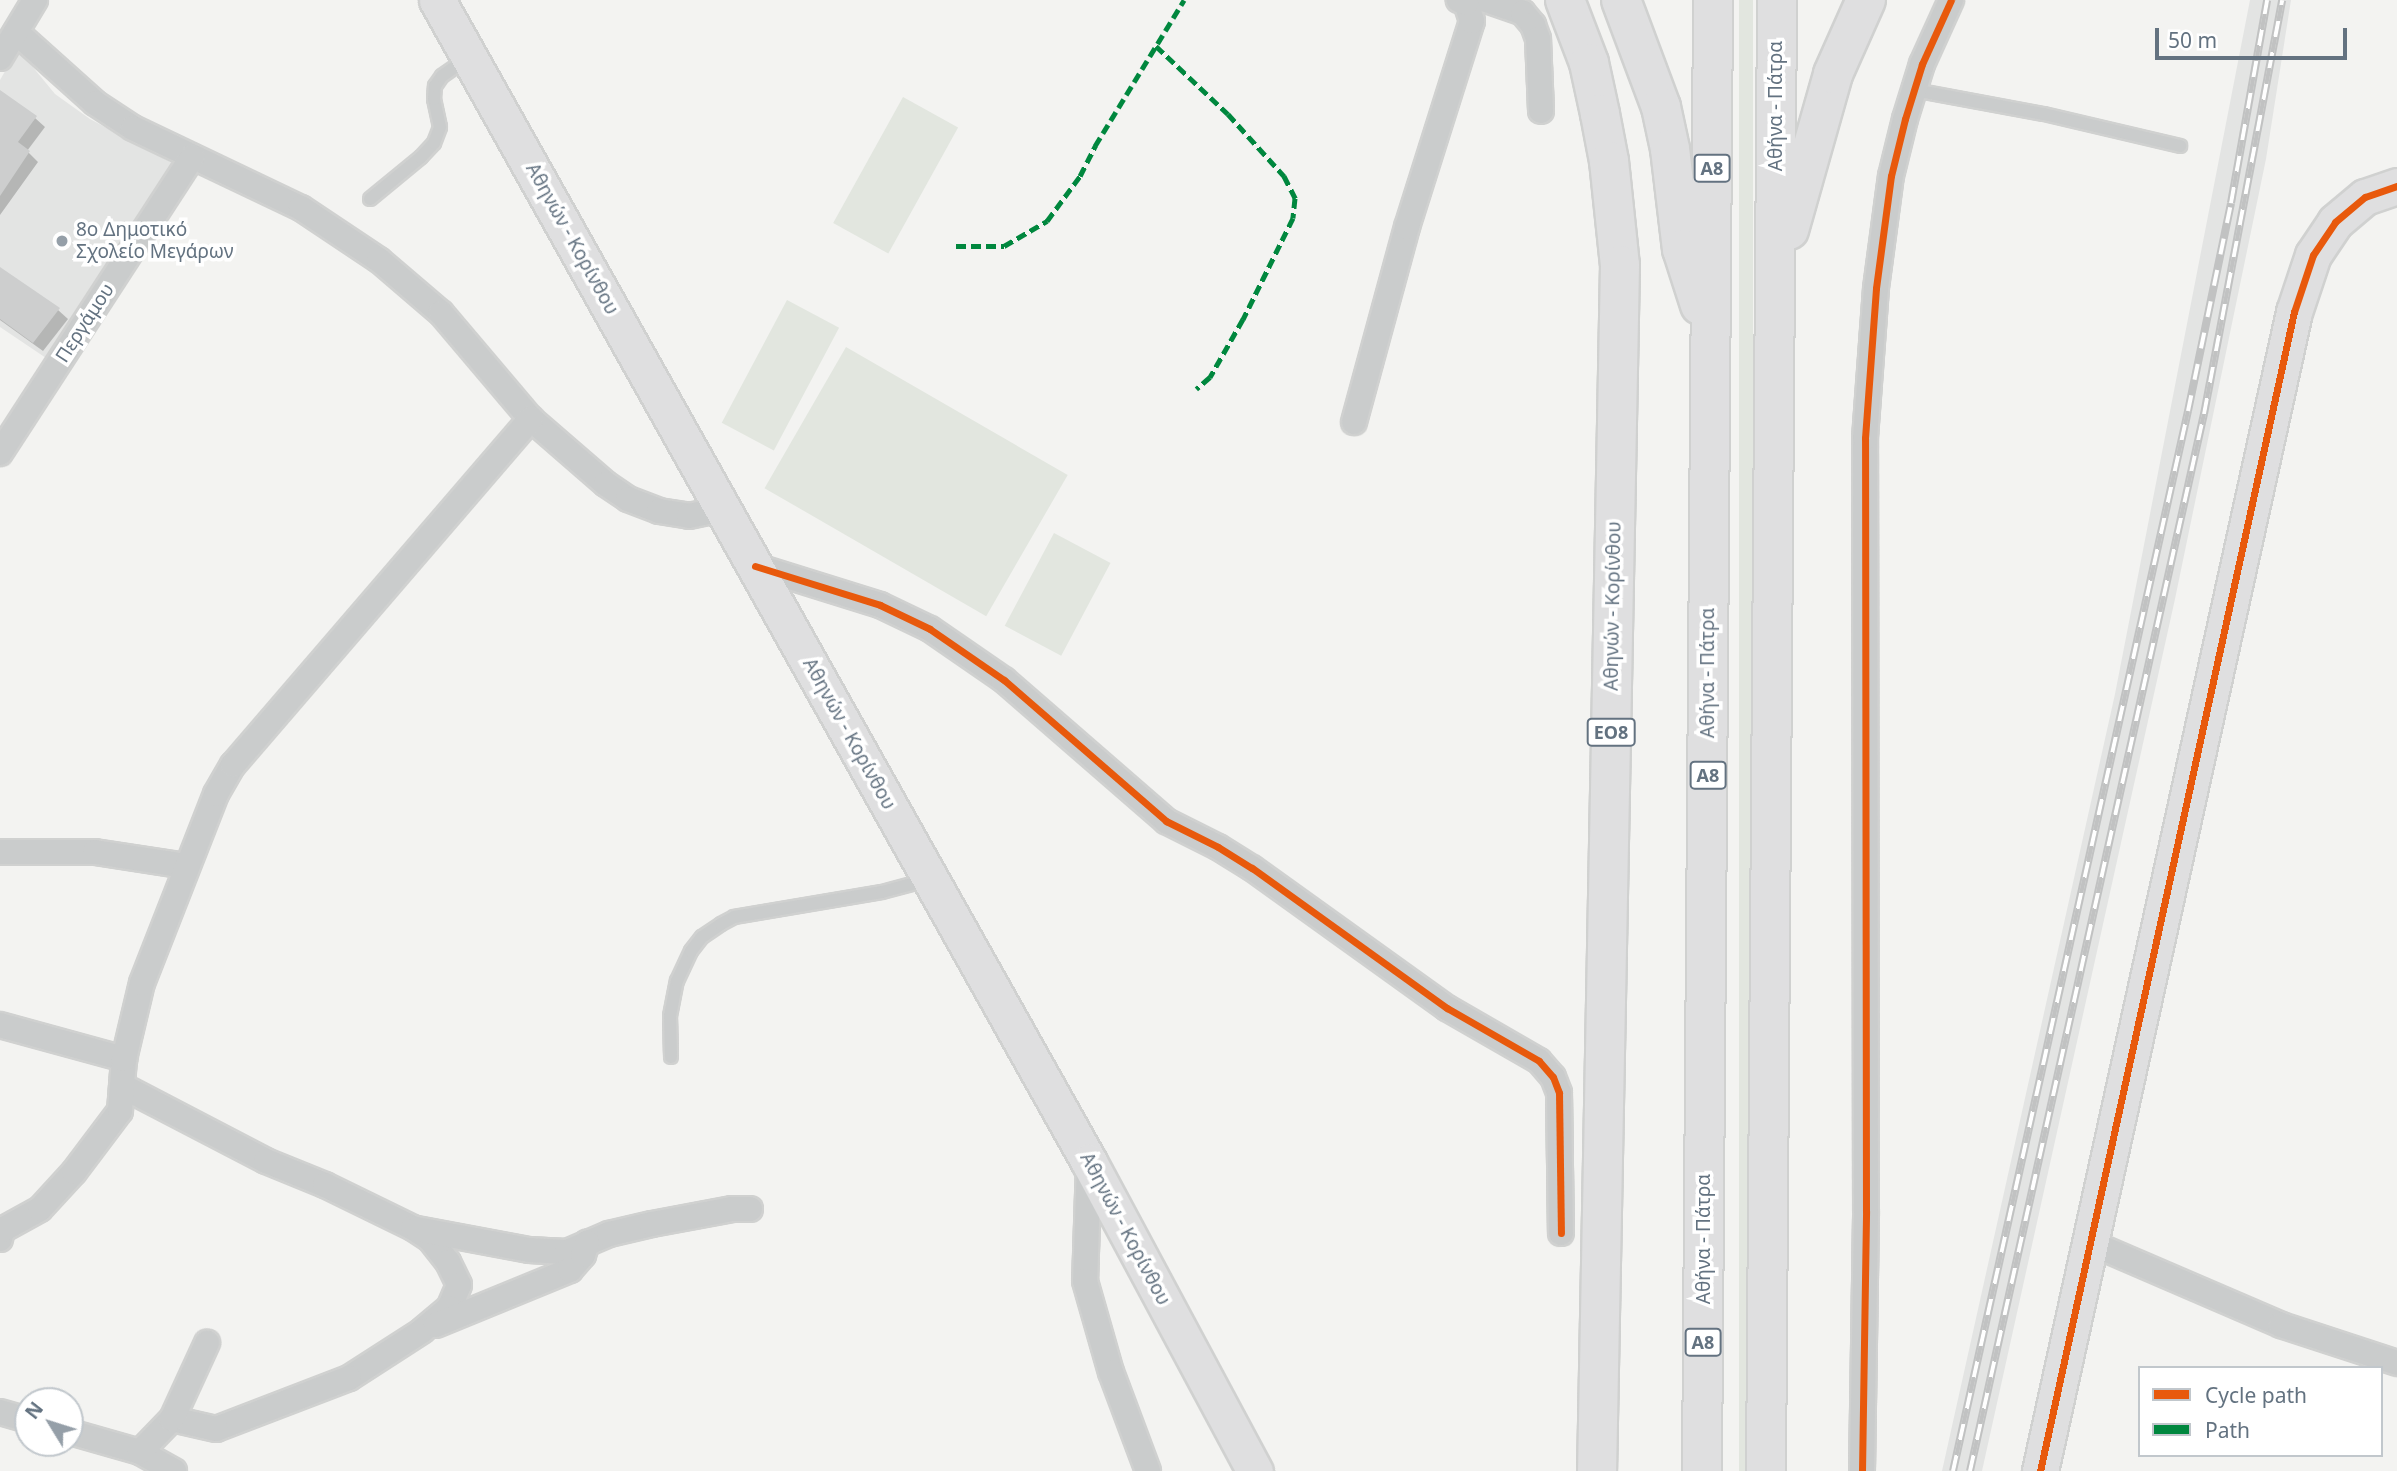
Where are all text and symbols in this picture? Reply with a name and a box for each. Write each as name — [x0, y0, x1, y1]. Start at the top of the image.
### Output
scale bar — [2159, 14, 2352, 58]
text: 50 m — [2168, 26, 2217, 54]
street label: Αθήνα - Πάτρα — [1765, 41, 1787, 171]
road number: Α8 — [1693, 154, 1731, 182]
street label: Αθηνών - Κορίνθου — [521, 159, 623, 319]
place label: 8ο Δημοτικό Σχολείο Μεγάρων — [76, 219, 233, 263]
marker: 8ο Δημοτικό Σχολείο Μεγάρων — [54, 233, 70, 249]
street label: Περγάμου — [51, 279, 119, 367]
street label: Αθηνών - Κορίνθου — [1600, 521, 1626, 691]
street label: Αθήνα - Πάτρα — [1697, 608, 1719, 738]
street label: Αθηνών - Κορίνθου — [798, 654, 900, 814]
road number: ΕΟ8 — [1586, 718, 1636, 746]
road number: Α8 — [1689, 760, 1727, 790]
street label: Αθηνών - Κορίνθου — [1075, 1149, 1175, 1309]
street label: Αθήνα - Πάτρα — [1693, 1174, 1715, 1304]
road number: Α8 — [1684, 1328, 1722, 1357]
legend — [2138, 1366, 2383, 1457]
text: Cycle path — [2205, 1381, 2307, 1409]
north arrow — [14, 1387, 84, 1457]
text: N — [19, 1396, 49, 1424]
text: Path — [2205, 1416, 2250, 1444]

